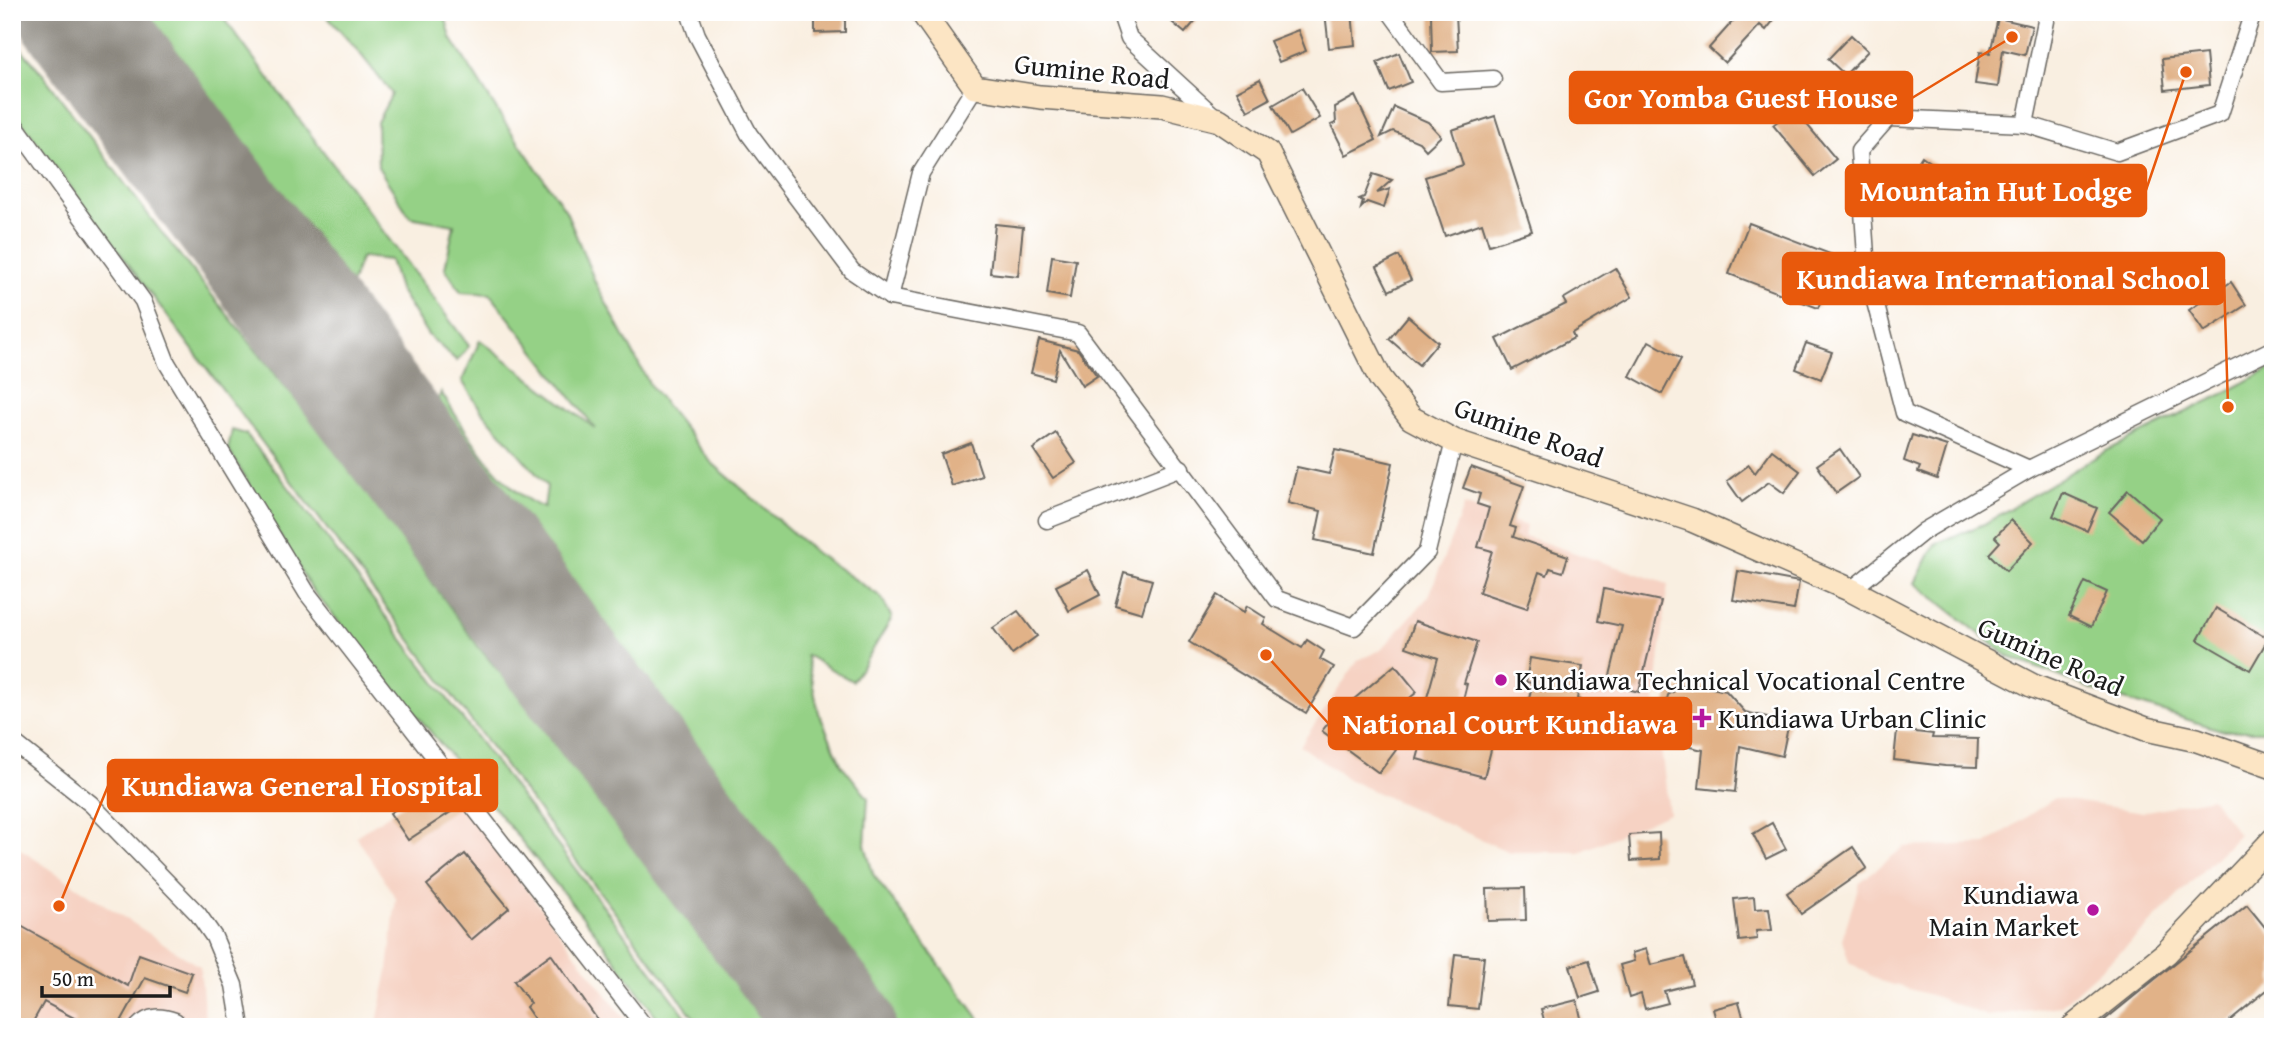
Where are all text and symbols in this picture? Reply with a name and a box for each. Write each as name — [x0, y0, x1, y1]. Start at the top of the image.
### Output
street label: Gumine Road — [1012, 42, 1172, 99]
callout: Gor Yomba Guest House — [1570, 72, 1912, 123]
text: Gor Yomba Guest House — [1584, 75, 1898, 119]
callout: Mountain Hut Lodge — [1846, 165, 2146, 216]
text: Mountain Hut Lodge — [1860, 168, 2132, 212]
callout: Kundiawa International School — [1783, 253, 2224, 304]
text: Kundiawa International School — [1796, 256, 2210, 300]
street label: Gumine Road — [1449, 386, 1610, 477]
street label: Gumine Road — [1972, 605, 2131, 706]
place label: Kundiawa Technical Vocational Centre — [1515, 659, 1965, 700]
marker: Kundiawa Technical Vocational Centre — [1493, 672, 1509, 688]
place label: Kundiawa Urban Clinic — [1718, 697, 1986, 738]
callout: National Court Kundiawa — [1329, 698, 1691, 749]
text: National Court Kundiawa — [1343, 701, 1678, 745]
marker: Kundiawa Urban Clinic — [1692, 708, 1712, 728]
callout: Kundiawa General Hospital — [108, 760, 497, 811]
text: Kundiawa General Hospital — [122, 763, 482, 807]
place label: Kundiawa Main Market — [1929, 873, 2080, 946]
marker: Kundiawa Main Market — [2085, 902, 2101, 918]
scale bar — [42, 955, 170, 999]
text: 50 m — [52, 963, 94, 994]

